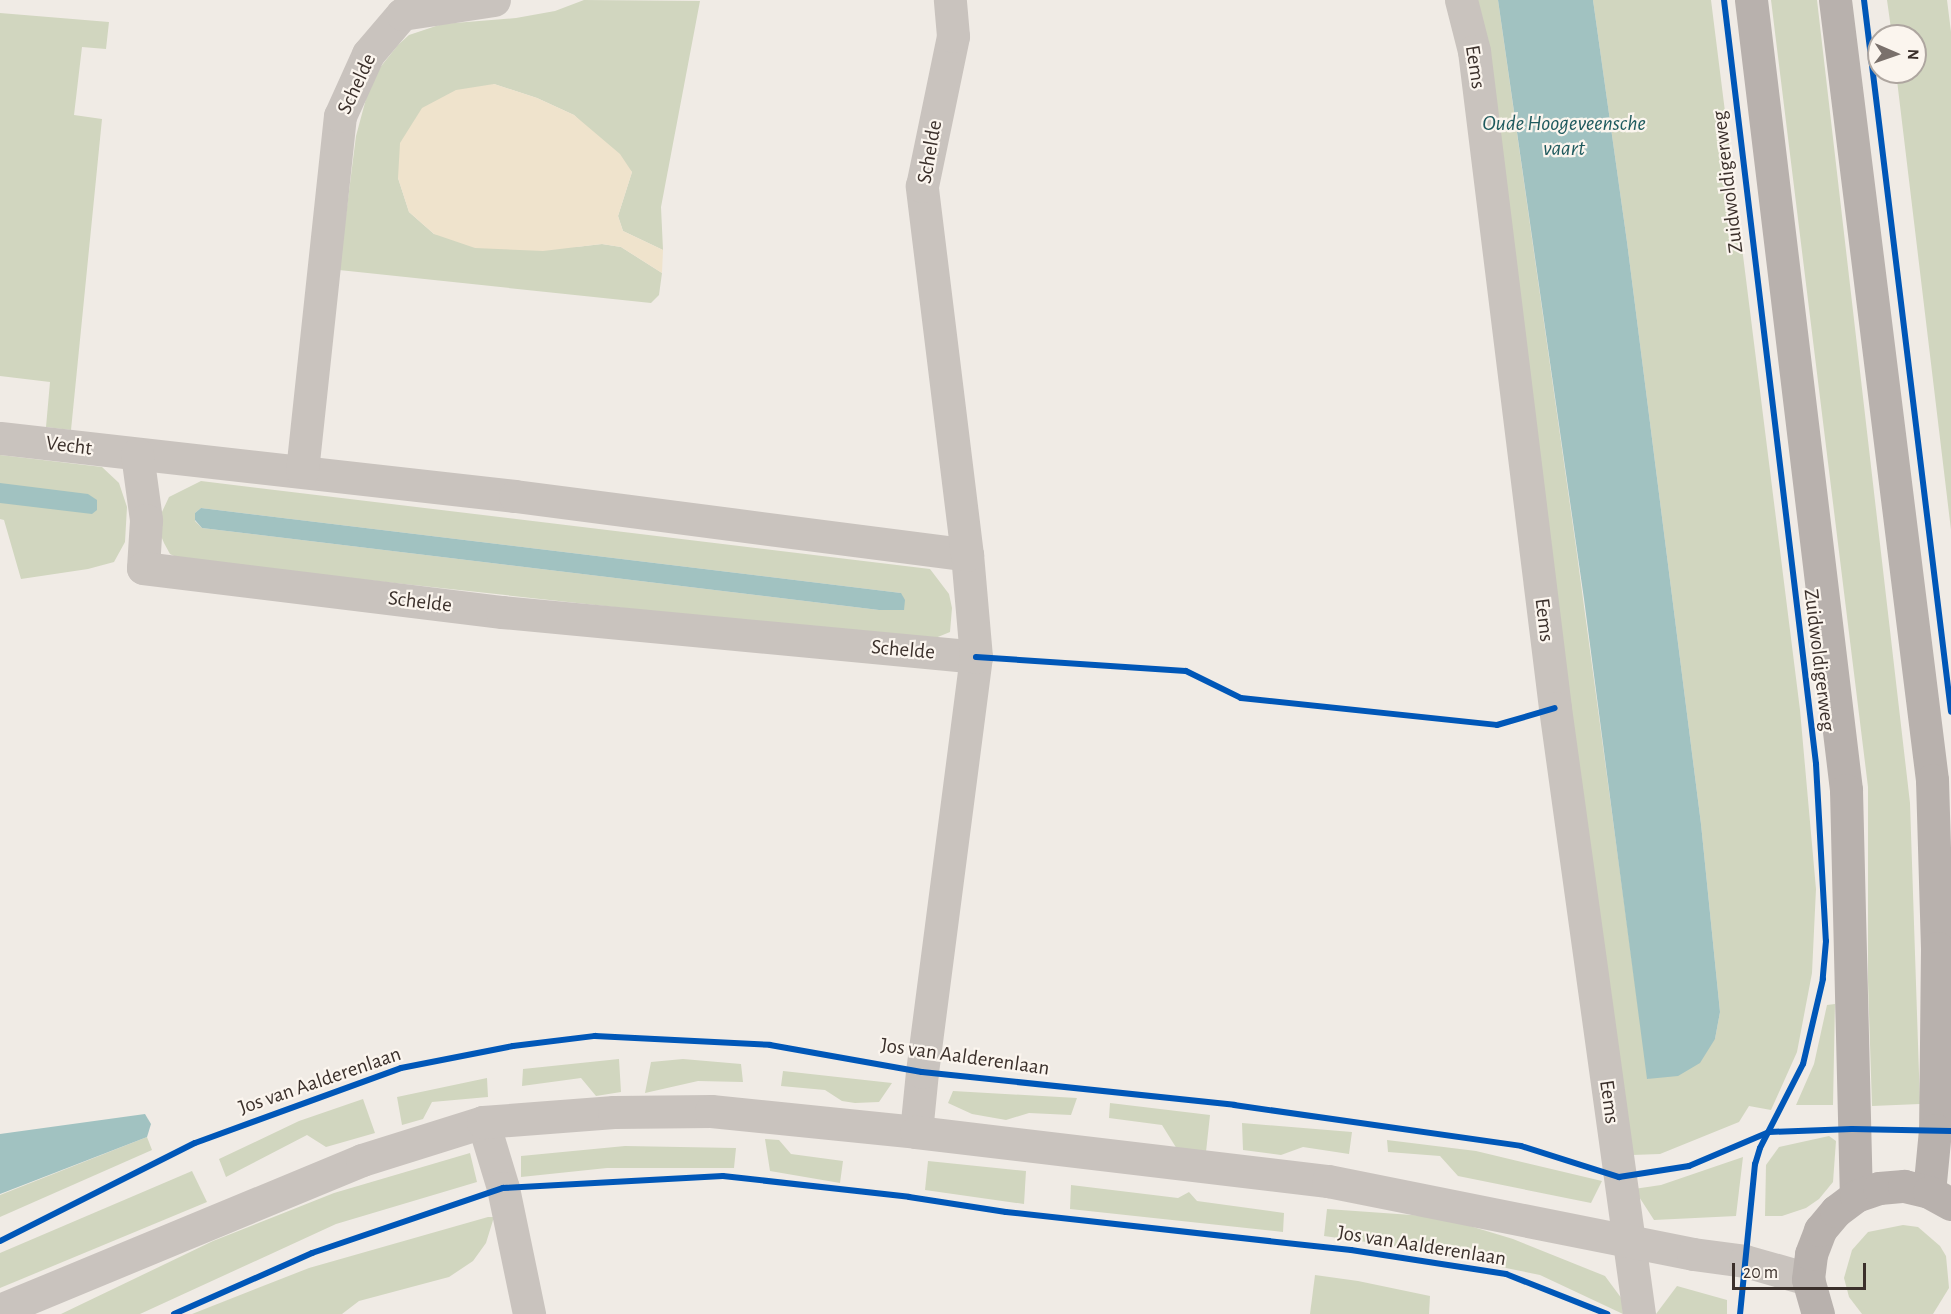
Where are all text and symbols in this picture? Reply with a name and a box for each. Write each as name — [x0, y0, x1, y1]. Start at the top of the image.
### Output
north arrow — [1867, 24, 1927, 84]
street label: Eems — [1459, 43, 1491, 91]
text: N — [1905, 49, 1921, 60]
street label: Schelde — [332, 50, 382, 118]
street label: Zuidwoldigerweg — [1707, 109, 1749, 255]
water label: Oude Hoogeveensche vaart — [1482, 110, 1646, 162]
street label: Schelde — [912, 118, 948, 186]
street label: Vecht — [44, 431, 94, 461]
street label: Schelde — [387, 586, 453, 618]
street label: Zuidwoldigerweg — [1798, 587, 1840, 733]
street label: Eems — [1529, 597, 1559, 643]
street label: Schelde — [870, 635, 936, 665]
street label: Jos van Aalderenlaan — [879, 1033, 1051, 1081]
street label: Jos van Aalderenlaan — [236, 1041, 404, 1121]
street label: Eems — [1593, 1079, 1625, 1125]
street label: Jos van Aalderenlaan — [1336, 1220, 1508, 1272]
scale bar — [1735, 1251, 1868, 1289]
text: 20 m — [1743, 1264, 1778, 1282]

